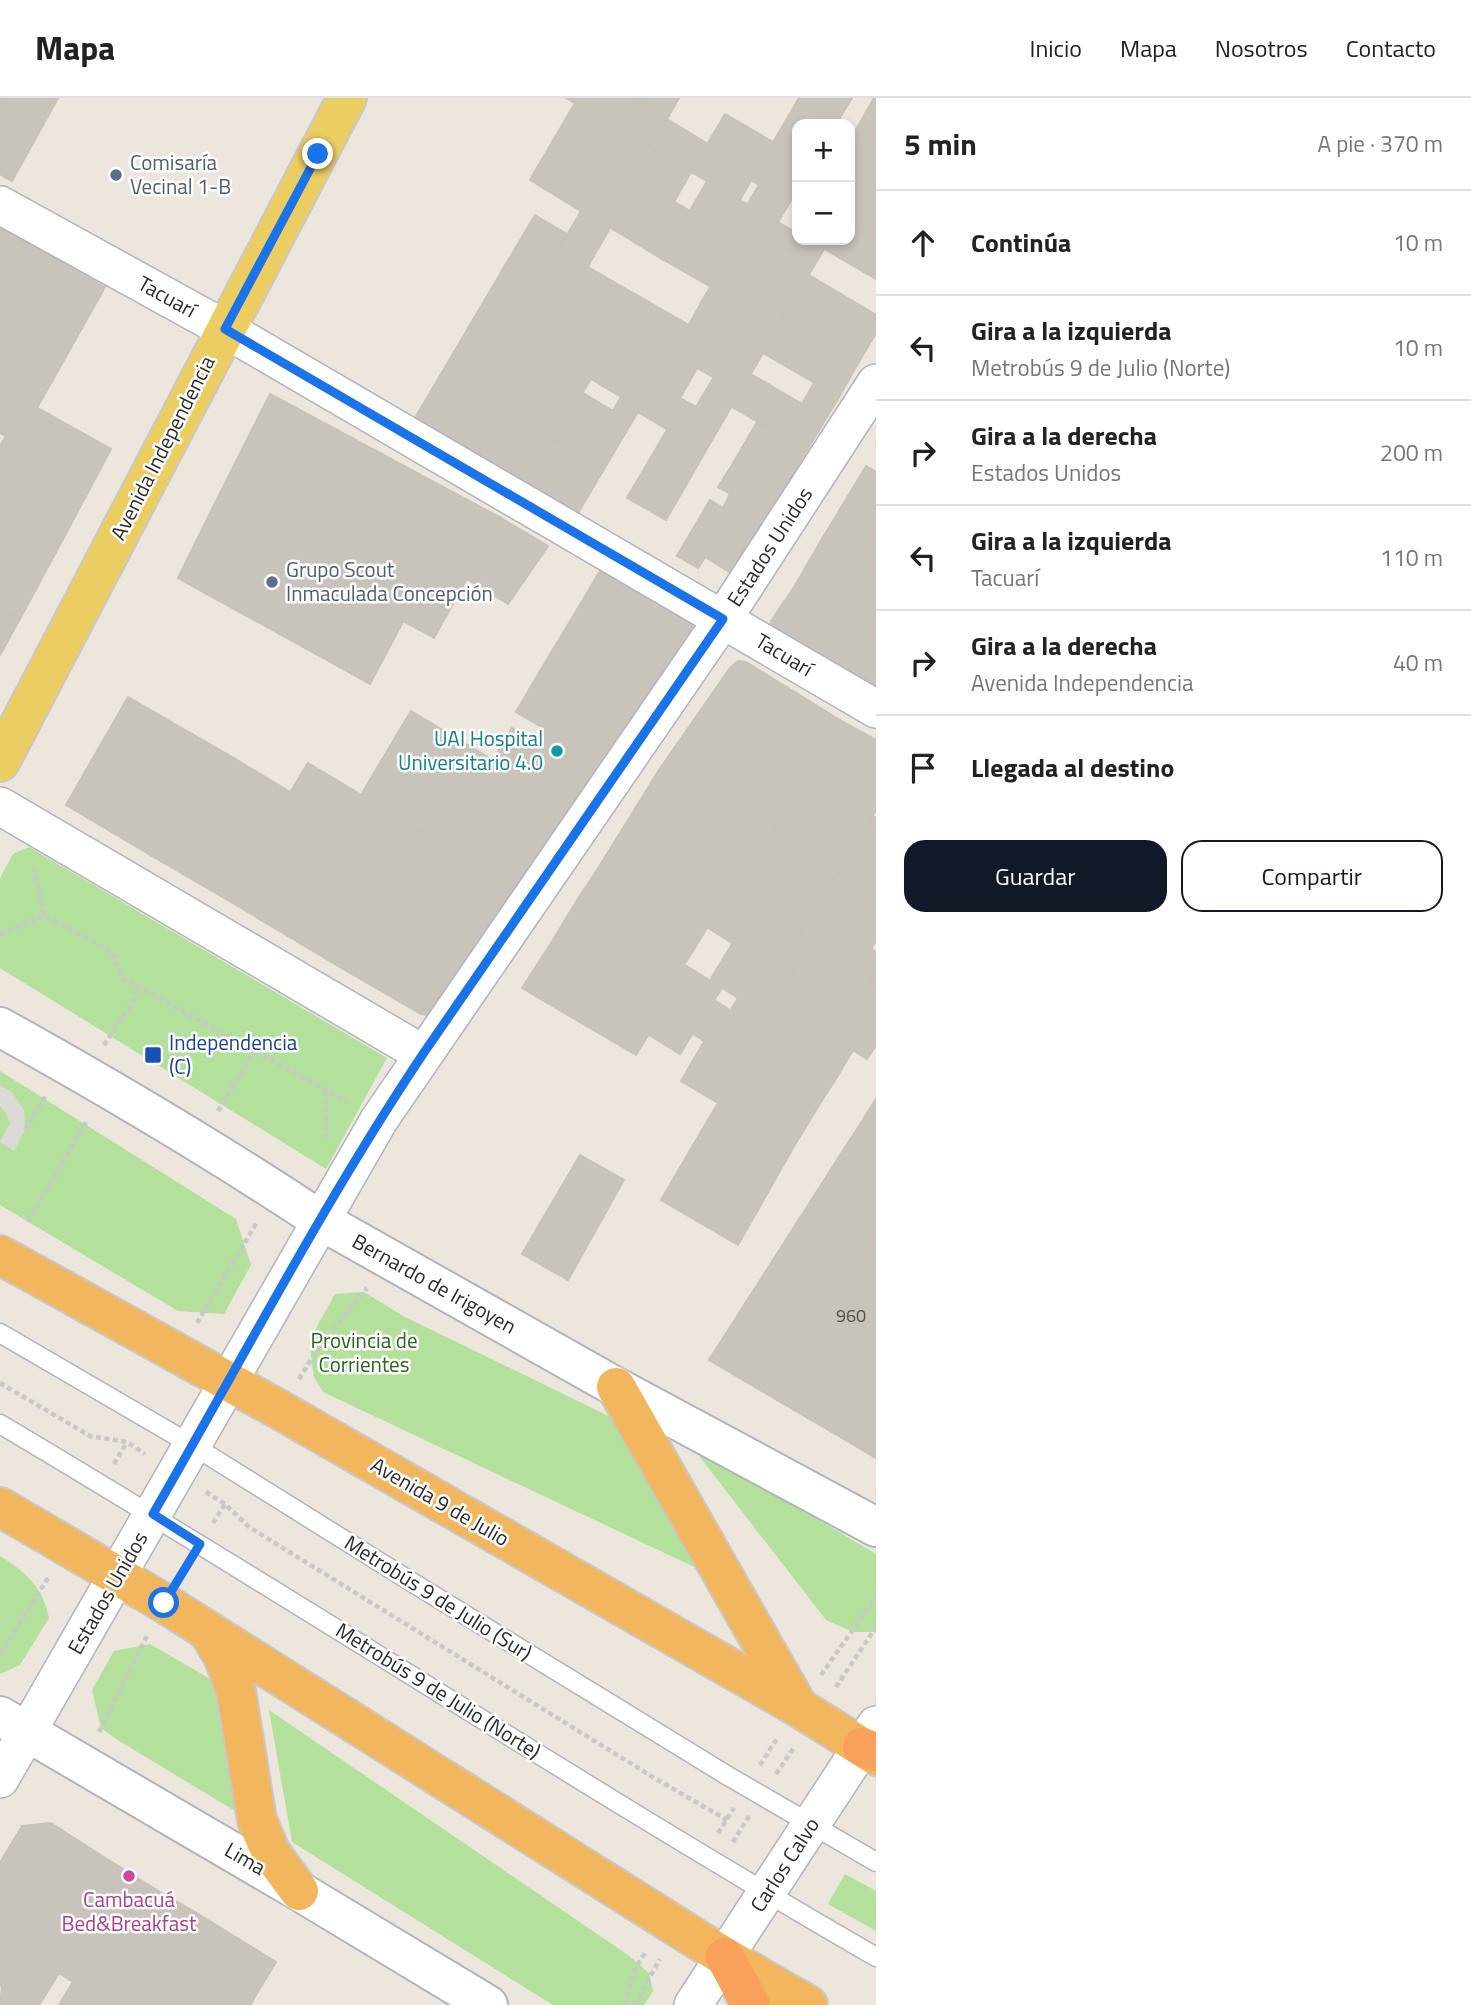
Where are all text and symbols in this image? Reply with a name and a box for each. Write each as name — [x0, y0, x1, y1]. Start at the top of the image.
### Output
text: Mapa — [35, 23, 115, 73]
text: Inicio — [1030, 30, 1082, 66]
text: Mapa — [1120, 30, 1177, 66]
text: Nosotros — [1215, 30, 1308, 66]
text: Contacto — [1346, 30, 1436, 66]
map controls — [792, 119, 855, 245]
button: + — [792, 119, 855, 182]
text: 5 min — [904, 121, 977, 167]
text: A pie · 370 m — [1317, 126, 1443, 161]
route end — [302, 138, 333, 169]
place label: Comisaría Vecinal 1-B — [130, 146, 231, 202]
marker: Comisaría Vecinal 1-B — [108, 167, 124, 183]
button: − — [792, 182, 855, 245]
text: Continúa — [971, 223, 1071, 262]
icon: ahead — [904, 224, 942, 262]
text: 10 m — [1393, 225, 1443, 260]
street label: Tacuarí — [132, 267, 204, 326]
text: Gira a la izquierda — [971, 311, 1172, 350]
icon: left — [904, 329, 942, 367]
text: 10 m — [1393, 330, 1443, 365]
street label: Avenida Independencia — [102, 349, 223, 545]
text: Metrobús 9 de Julio (Norte) — [971, 350, 1230, 385]
text: Gira a la derecha — [971, 416, 1157, 455]
icon: right — [904, 434, 942, 472]
text: 200 m — [1380, 435, 1443, 470]
text: Estados Unidos — [971, 455, 1121, 490]
street label: Estados Unidos — [718, 480, 820, 613]
text: Gira a la izquierda — [971, 521, 1172, 560]
icon: left — [904, 539, 942, 577]
text: 110 m — [1380, 540, 1443, 575]
place label: Grupo Scout Inmaculada Concepción — [286, 553, 493, 609]
text: Tacuarí — [971, 560, 1039, 595]
marker: Grupo Scout Inmaculada Concepción — [264, 574, 280, 590]
street label: Tacuarí — [750, 624, 821, 685]
text: Gira a la derecha — [971, 626, 1157, 665]
icon: right — [904, 644, 942, 682]
text: 40 m — [1393, 645, 1443, 680]
text: Avenida Independencia — [971, 665, 1194, 700]
place label: UAI Hospital Universitario 4.0 — [398, 722, 543, 778]
marker: UAI Hospital Universitario 4.0 — [549, 743, 565, 759]
text: Llegada al destino — [971, 748, 1174, 787]
icon: arrive — [904, 749, 942, 787]
button: Guardar — [904, 840, 1167, 912]
button: Compartir — [1181, 840, 1443, 912]
place label: Independencia (C) — [169, 1026, 298, 1082]
marker: Independencia (C) — [143, 1045, 163, 1065]
street label: Bernardo de Irigoyen — [347, 1225, 522, 1342]
house number: 960 — [836, 1302, 866, 1329]
park label: Provincia de Corrientes — [311, 1324, 418, 1380]
street label: Avenida 9 de Julio — [365, 1448, 516, 1554]
street label: Estados Unidos — [59, 1525, 155, 1660]
street label: Metrobús 9 de Julio (Sur) — [338, 1526, 539, 1668]
route start — [148, 1587, 179, 1618]
street label: Metrobús 9 de Julio (Norte) — [330, 1614, 547, 1766]
street label: Carlos Calvo — [742, 1811, 827, 1918]
street label: Lima — [219, 1834, 272, 1883]
marker: Cambacuá Bed&Breakfast — [121, 1868, 137, 1884]
place label: Cambacuá Bed&Breakfast — [62, 1883, 197, 1939]

